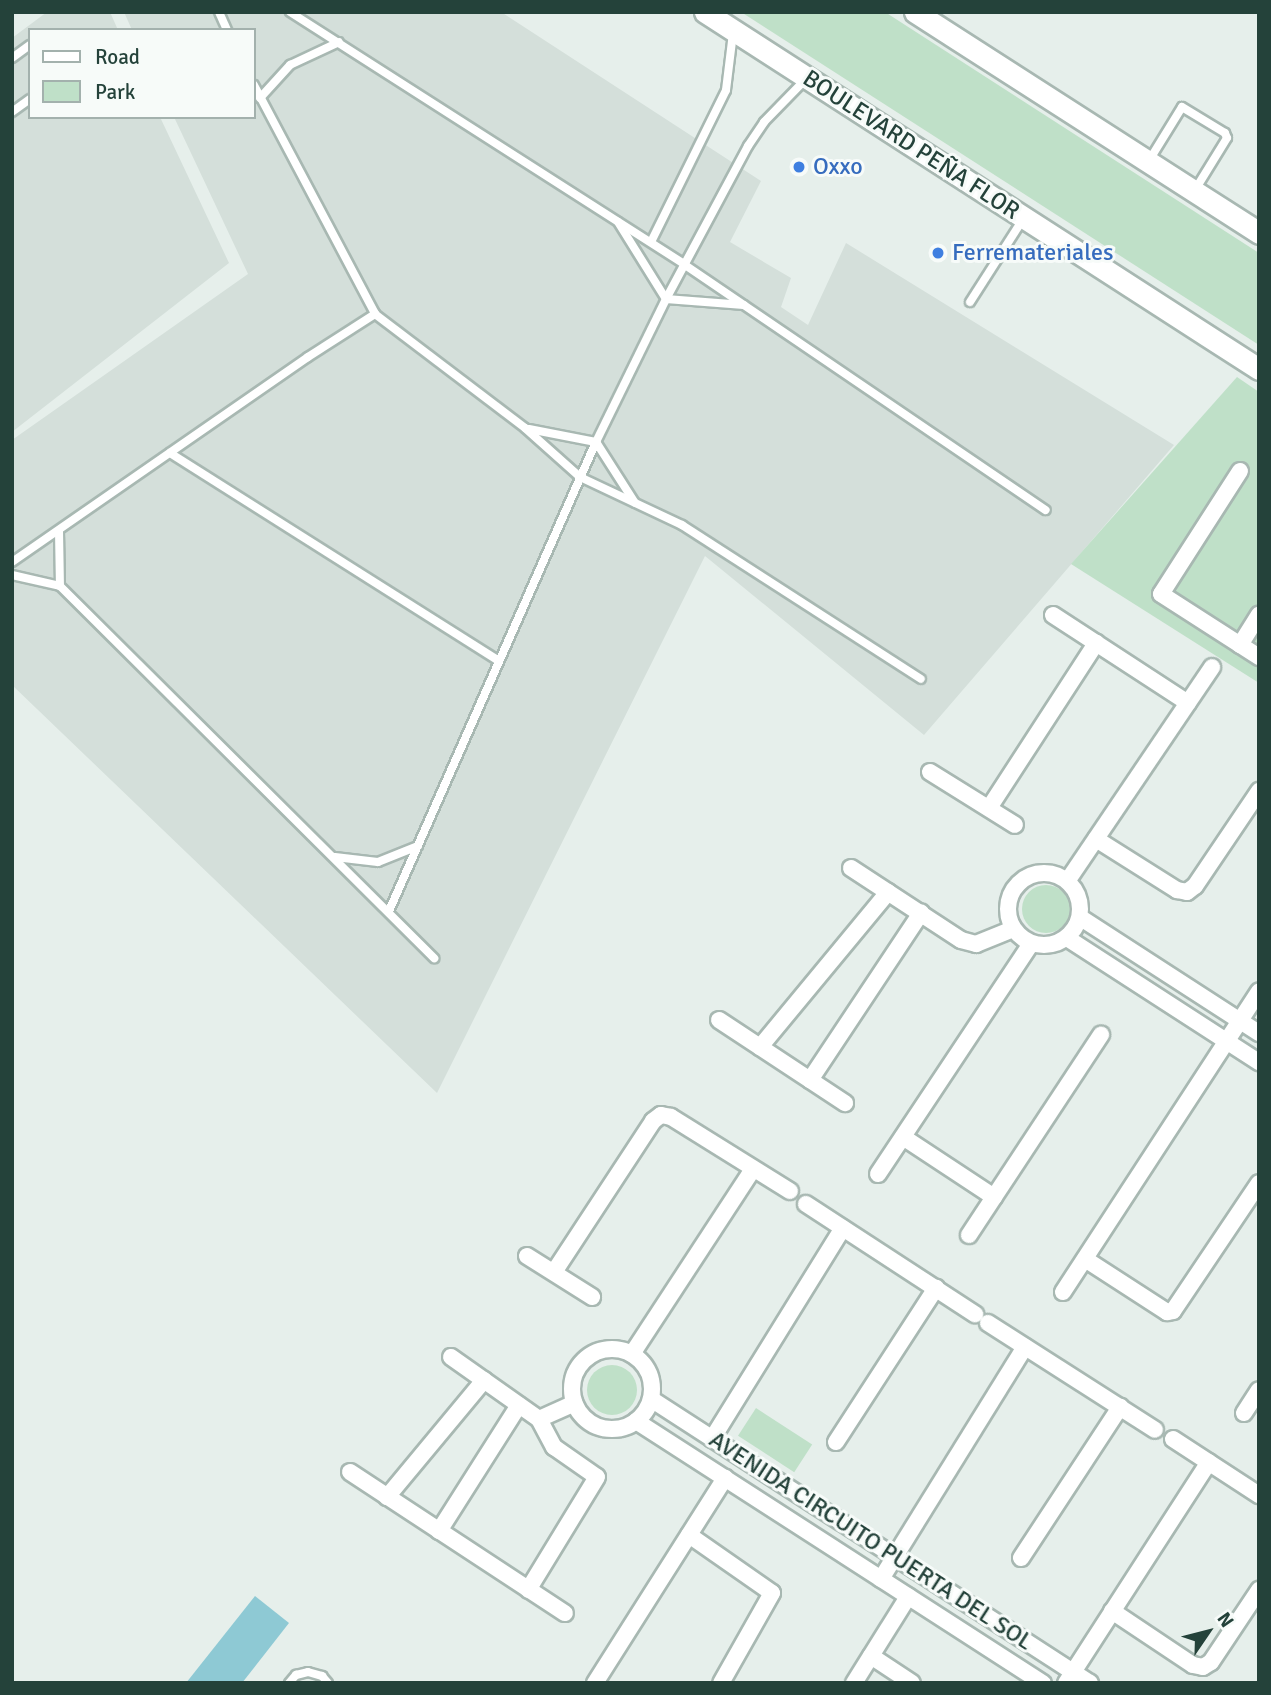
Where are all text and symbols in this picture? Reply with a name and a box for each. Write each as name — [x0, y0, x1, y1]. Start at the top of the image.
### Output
legend — [28, 28, 256, 119]
text: Road — [95, 44, 140, 70]
street label: BOULEVARD PEÑA FLOR — [797, 64, 1025, 226]
text: Park — [95, 79, 135, 105]
place label: Oxxo — [813, 153, 863, 181]
marker: Oxxo — [791, 159, 807, 175]
place label: Ferremateriales — [952, 239, 1114, 267]
marker: Ferremateriales — [930, 245, 946, 261]
street label: AVENIDA CIRCUITO PUERTA DEL SOL — [704, 1425, 1038, 1657]
north arrow — [1173, 1597, 1243, 1667]
text: N — [1212, 1608, 1239, 1632]

